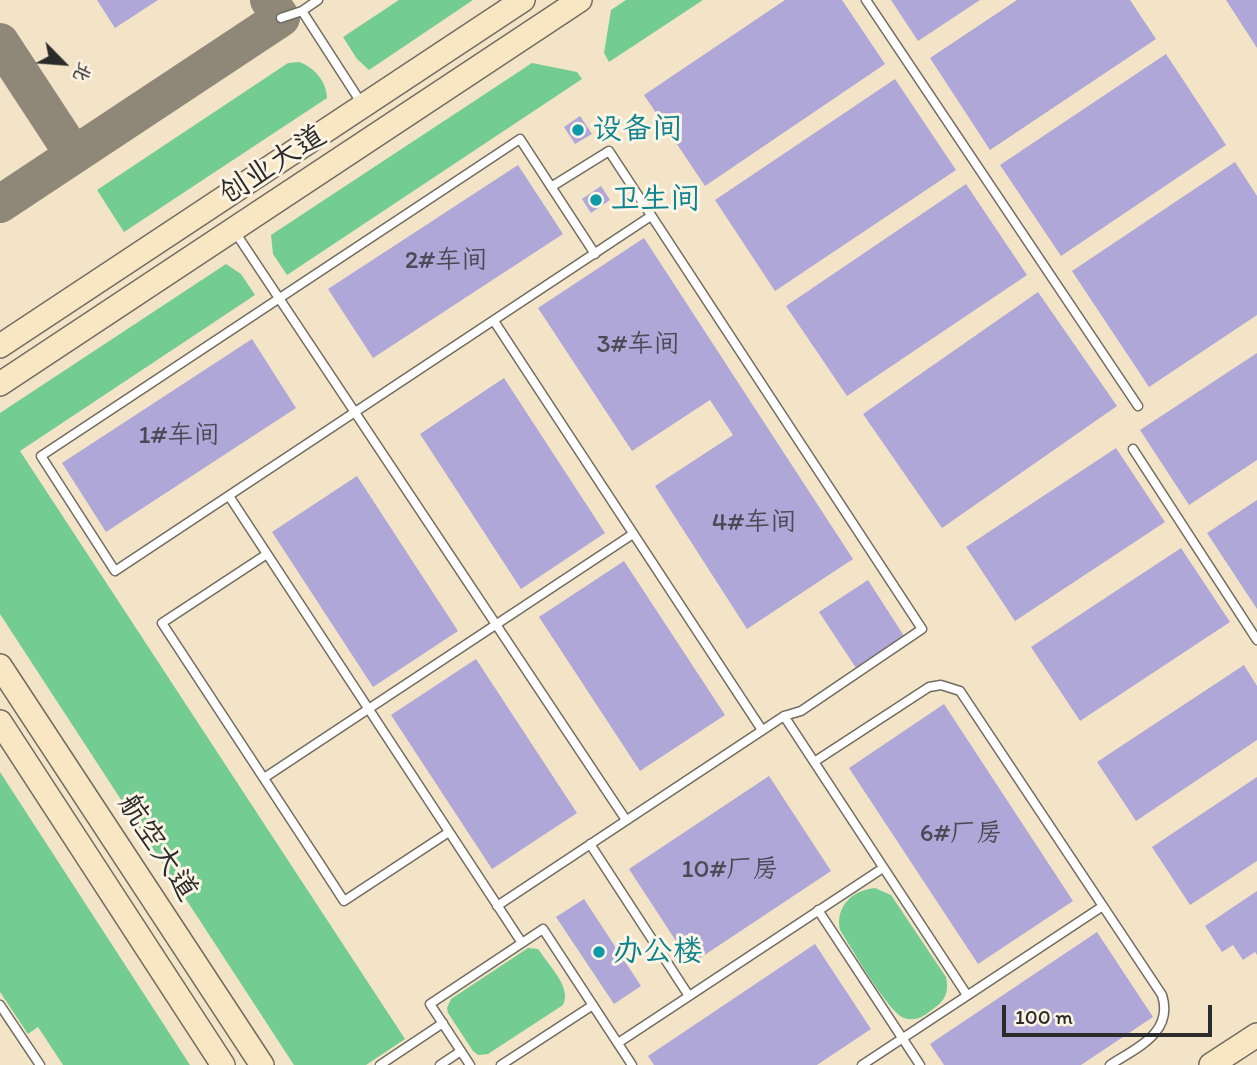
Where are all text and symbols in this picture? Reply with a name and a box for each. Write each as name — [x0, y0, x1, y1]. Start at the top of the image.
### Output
north arrow — [28, 28, 98, 98]
text: 北 — [68, 59, 97, 86]
place label: 设备间 — [592, 112, 682, 148]
street label: 创业大道 — [213, 118, 333, 214]
marker: 设备间 — [570, 122, 586, 138]
place label: 卫生间 — [610, 182, 700, 218]
marker: 卫生间 — [588, 192, 604, 208]
house number: 2#车间 — [405, 245, 487, 277]
house number: 3#车间 — [596, 329, 680, 361]
house number: 1#车间 — [138, 420, 220, 452]
house number: 4#车间 — [712, 507, 796, 539]
street label: 航空大道 — [109, 788, 205, 908]
house number: 6#厂房 — [920, 818, 1002, 850]
house number: 10#厂房 — [681, 854, 779, 886]
place label: 办公楼 — [613, 934, 703, 970]
marker: 办公楼 — [591, 944, 607, 960]
scale bar — [1005, 992, 1215, 1036]
text: 100 m — [1015, 1004, 1073, 1029]

